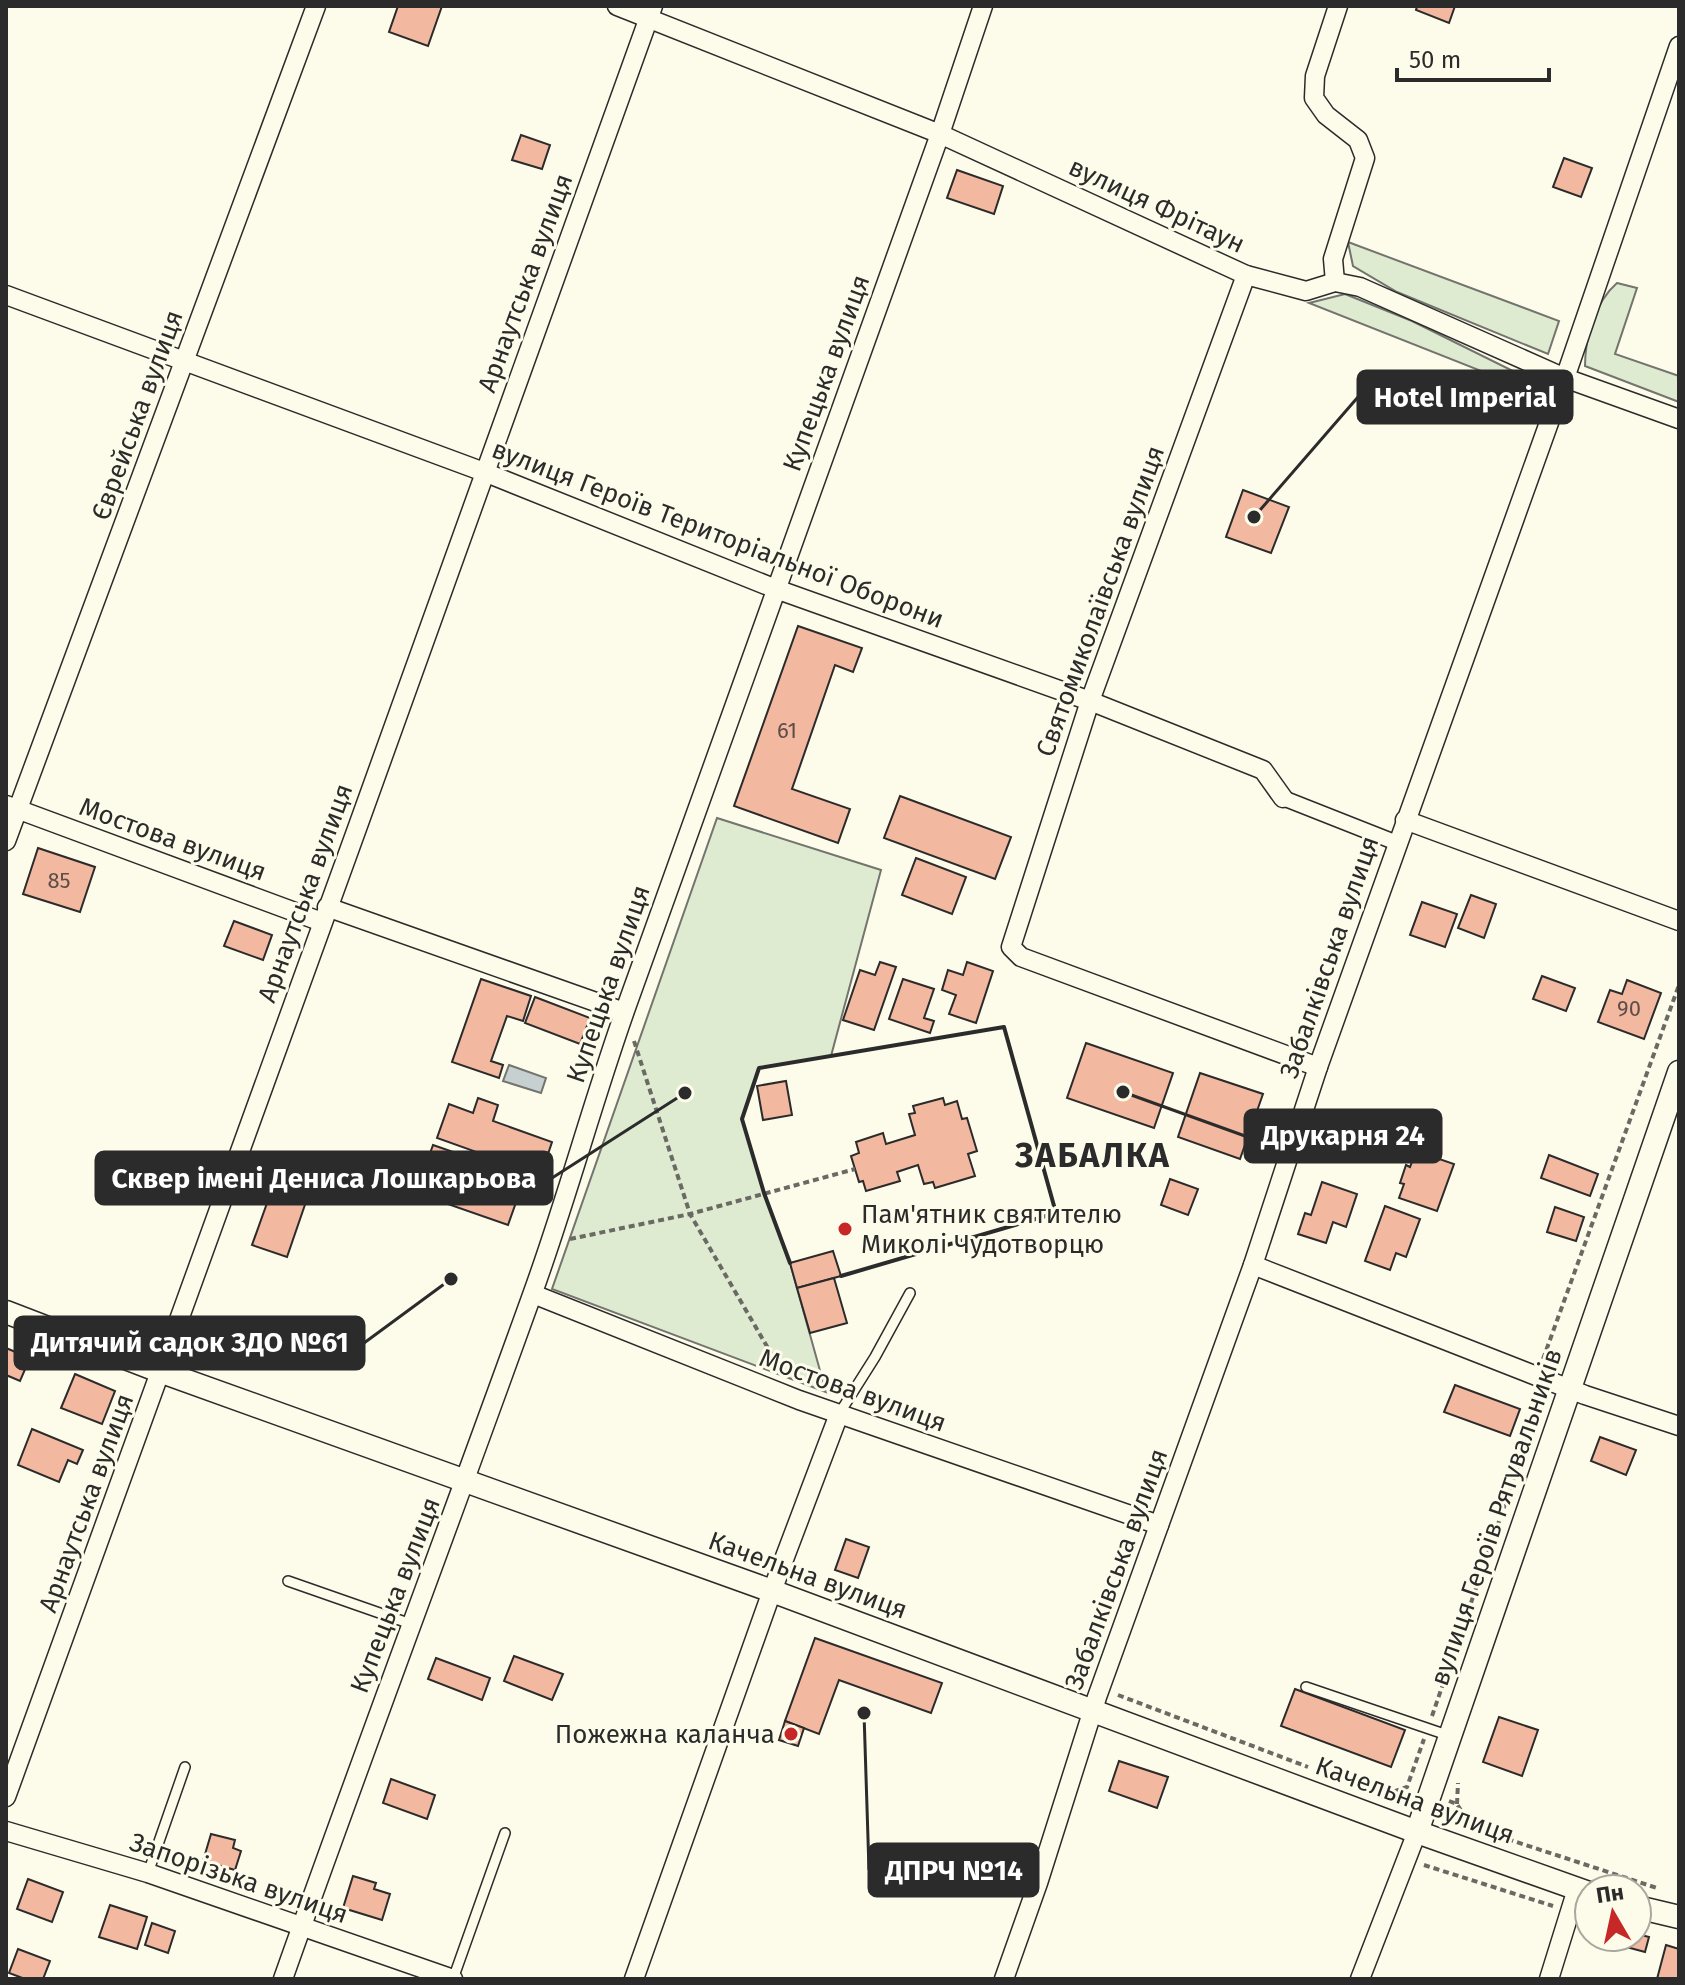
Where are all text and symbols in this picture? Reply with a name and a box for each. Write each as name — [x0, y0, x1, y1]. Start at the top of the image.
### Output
scale bar — [1397, 32, 1549, 82]
text: 50 m — [1409, 46, 1461, 74]
street label: вулиця Фрітаун — [1064, 151, 1250, 260]
street label: Арнаутська вулиця — [472, 170, 579, 397]
street label: Купецька вулиця — [776, 271, 876, 476]
street label: Єврейська вулиця — [85, 306, 190, 524]
callout: Hotel Imperial — [1358, 371, 1572, 423]
text: Hotel Imperial — [1374, 381, 1557, 414]
street label: вулиця Героїв Територіальної Оборони — [487, 434, 948, 635]
street label: Святомиколаївська вулиця — [1030, 442, 1171, 761]
house number: 61 — [777, 717, 797, 744]
street label: Арнаутська вулиця — [252, 780, 359, 1007]
street label: Мостова вулиця — [75, 791, 270, 888]
street label: Забалківська вулиця — [1273, 832, 1385, 1082]
house number: 85 — [47, 867, 71, 894]
street label: Купецька вулиця — [560, 881, 657, 1087]
house number: 90 — [1617, 995, 1641, 1022]
callout: Друкарня 24 — [1245, 1110, 1441, 1162]
text: Друкарня 24 — [1260, 1119, 1425, 1152]
district label: ЗАБАЛКА — [1014, 1135, 1171, 1176]
callout: Сквер імені Дениса Лошкарьова — [96, 1152, 552, 1204]
text: Сквер імені Дениса Лошкарьова — [112, 1162, 536, 1195]
place label: Пам'ятник святителю Миколі Чудотворцю — [861, 1199, 1122, 1260]
marker: Пам'ятник святителю Миколі Чудотворцю — [836, 1220, 854, 1238]
callout: Дитячий садок ЗДО №61 — [15, 1317, 364, 1369]
text: Дитячий садок ЗДО №61 — [30, 1326, 349, 1359]
street label: Мостова вулиця — [755, 1342, 950, 1439]
street label: вулиця Героїв Рятувальників — [1424, 1345, 1569, 1690]
street label: Арнаутська вулиця — [33, 1390, 140, 1617]
street label: Забалківська вулиця — [1058, 1445, 1174, 1694]
street label: Купецька вулиця — [344, 1493, 447, 1697]
street label: Качельна вулиця — [704, 1525, 911, 1626]
place label: Пожежна каланча — [555, 1719, 775, 1750]
marker: Пожежна каланча — [782, 1725, 800, 1743]
street label: Качельна вулиця — [1311, 1750, 1518, 1851]
street label: Запорізька вулиця — [126, 1827, 352, 1930]
callout: ДПРЧ №14 — [869, 1844, 1038, 1896]
text: ДПРЧ №14 — [884, 1854, 1023, 1887]
north arrow — [1573, 1873, 1653, 1953]
text: Пн — [1594, 1878, 1626, 1909]

